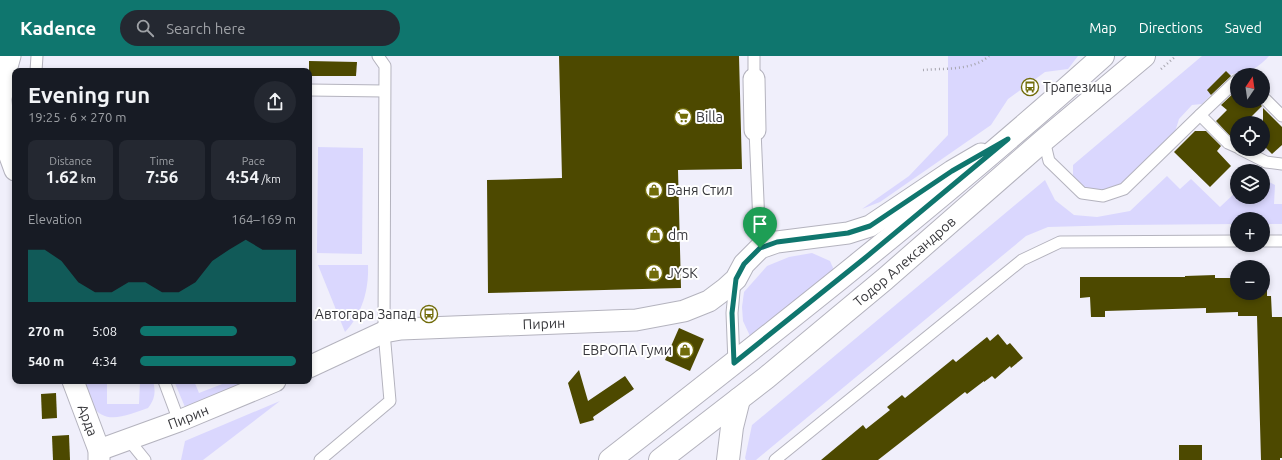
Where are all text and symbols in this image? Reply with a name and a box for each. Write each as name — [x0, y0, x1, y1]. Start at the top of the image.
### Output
search box — [120, 10, 400, 46]
text: Kadence — [20, 17, 96, 39]
icon: search — [134, 17, 156, 39]
text: Search here — [166, 20, 245, 37]
text: Map — [1089, 20, 1117, 36]
text: Directions — [1139, 20, 1203, 36]
text: Saved — [1225, 20, 1262, 36]
north arrow — [1230, 68, 1270, 108]
map controls — [1230, 68, 1270, 300]
bus stop icon: Трапезица — [1020, 77, 1040, 97]
place label: Трапезица — [1043, 79, 1112, 95]
button: share — [254, 81, 296, 123]
text: Evening run — [28, 82, 150, 107]
supermarket icon: Billa — [673, 107, 693, 127]
place label: Billa — [696, 109, 723, 125]
text: 19:25 · 6 × 270 m — [28, 110, 127, 124]
button: locate — [1230, 116, 1270, 156]
text: Distance — [49, 155, 92, 167]
text: Time — [150, 155, 174, 167]
text: Pace — [242, 155, 265, 167]
button: layers — [1230, 164, 1270, 204]
text: 1.62 — [45, 167, 78, 186]
text: 7:56 — [146, 167, 178, 186]
text: 4:54 — [226, 167, 259, 186]
text: km — [78, 173, 96, 185]
text: /km — [259, 173, 281, 185]
shop icon: Баня Стил — [644, 180, 664, 200]
place label: Баня Стил — [667, 182, 733, 198]
pin — [743, 207, 777, 248]
text: Elevation — [28, 212, 82, 226]
text: 164–169 m — [231, 212, 296, 226]
button: + — [1230, 212, 1270, 252]
icon: arrive — [749, 213, 771, 235]
street label: Тодор Александров — [850, 213, 959, 310]
shop icon: dm — [645, 225, 665, 245]
place label: dm — [668, 227, 688, 243]
button: − — [1230, 260, 1270, 300]
shop icon: JYSK — [644, 263, 664, 283]
place label: JYSK — [667, 265, 698, 281]
bus stop icon: Автогара Запад — [419, 304, 439, 324]
place label: Автогара Запад — [315, 306, 416, 322]
street label: Пирин — [522, 315, 565, 332]
text: 270 m — [28, 324, 64, 338]
text: 5:08 — [92, 324, 117, 338]
shop icon: ЕВРОПА Гуми — [675, 340, 695, 360]
place label: ЕВРОПА Гуми — [583, 342, 672, 358]
text: 540 m — [28, 354, 64, 368]
text: 4:34 — [92, 354, 117, 368]
street label: Арда — [75, 402, 101, 438]
street label: Пирин — [166, 402, 211, 432]

